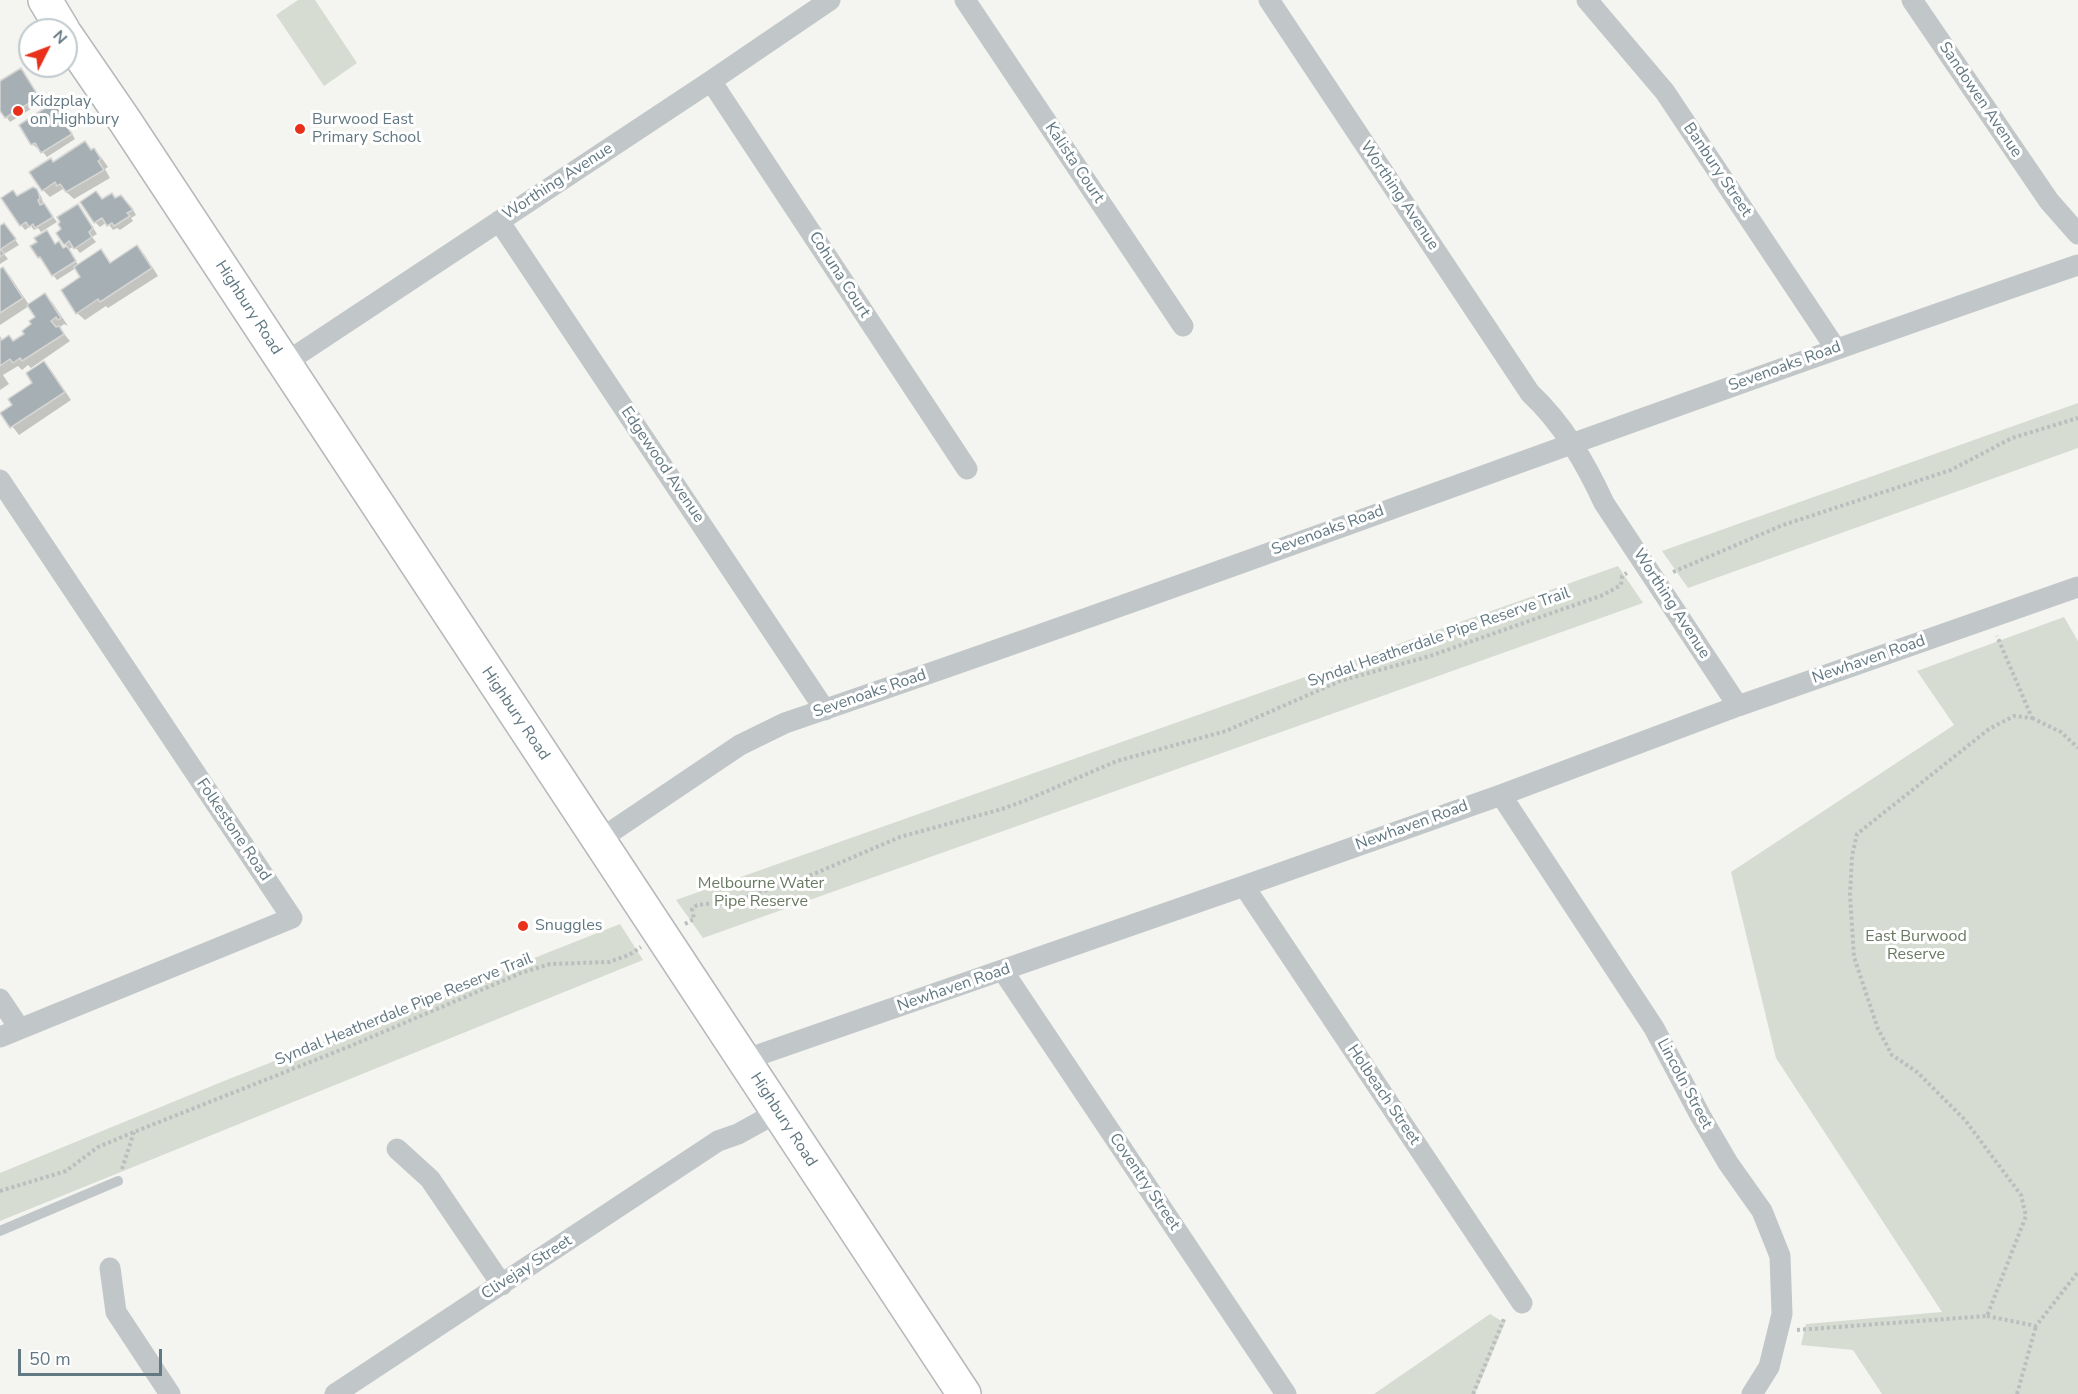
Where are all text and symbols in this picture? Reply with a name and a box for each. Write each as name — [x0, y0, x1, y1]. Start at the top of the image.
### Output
north arrow — [18, 18, 78, 78]
text: N — [48, 25, 72, 49]
street label: Sandowen Avenue — [1934, 39, 2026, 161]
place label: Kidzplay on Highbury — [30, 92, 119, 130]
marker: Kidzplay on Highbury — [11, 104, 25, 118]
place label: Burwood East Primary School — [312, 110, 421, 148]
street label: Kalista Court — [1040, 119, 1108, 207]
street label: Banbury Street — [1679, 119, 1755, 221]
marker: Burwood East Primary School — [293, 122, 307, 136]
street label: Worthing Avenue — [1355, 138, 1443, 254]
street label: Worthing Avenue — [499, 139, 617, 225]
street label: Cohuna Court — [804, 228, 874, 322]
street label: Highbury Road — [210, 257, 286, 359]
street label: Sevenoaks Road — [1726, 338, 1844, 396]
street label: Edgewood Avenue — [616, 404, 708, 526]
street label: Sevenoaks Road — [1269, 502, 1387, 560]
street label: Worthing Avenue — [1628, 545, 1714, 663]
street label: Syndal Heatherdale Pipe Reserve Trail — [1306, 584, 1572, 692]
street label: Newhaven Road — [1810, 632, 1928, 688]
street label: Highbury Road — [477, 664, 553, 764]
street label: Sevenoaks Road — [811, 666, 929, 722]
street label: Folkestone Road — [192, 775, 274, 885]
street label: Newhaven Road — [1353, 797, 1471, 855]
park label: Melbourne Water Pipe Reserve — [698, 874, 824, 912]
place label: Snuggles — [535, 916, 603, 936]
marker: Snuggles — [516, 919, 530, 933]
park label: East Burwood Reserve — [1865, 927, 1967, 965]
street label: Syndal Heatherdale Pipe Reserve Trail — [273, 949, 535, 1071]
street label: Newhaven Road — [895, 960, 1013, 1016]
street label: Lincoln Street — [1652, 1036, 1716, 1132]
street label: Holbeach Street — [1342, 1041, 1424, 1149]
street label: Highbury Road — [745, 1069, 821, 1171]
street label: Coventry Street — [1105, 1130, 1183, 1234]
street label: Clivejay Street — [478, 1232, 576, 1304]
scale bar — [21, 1337, 165, 1375]
text: 50 m — [29, 1347, 71, 1371]

